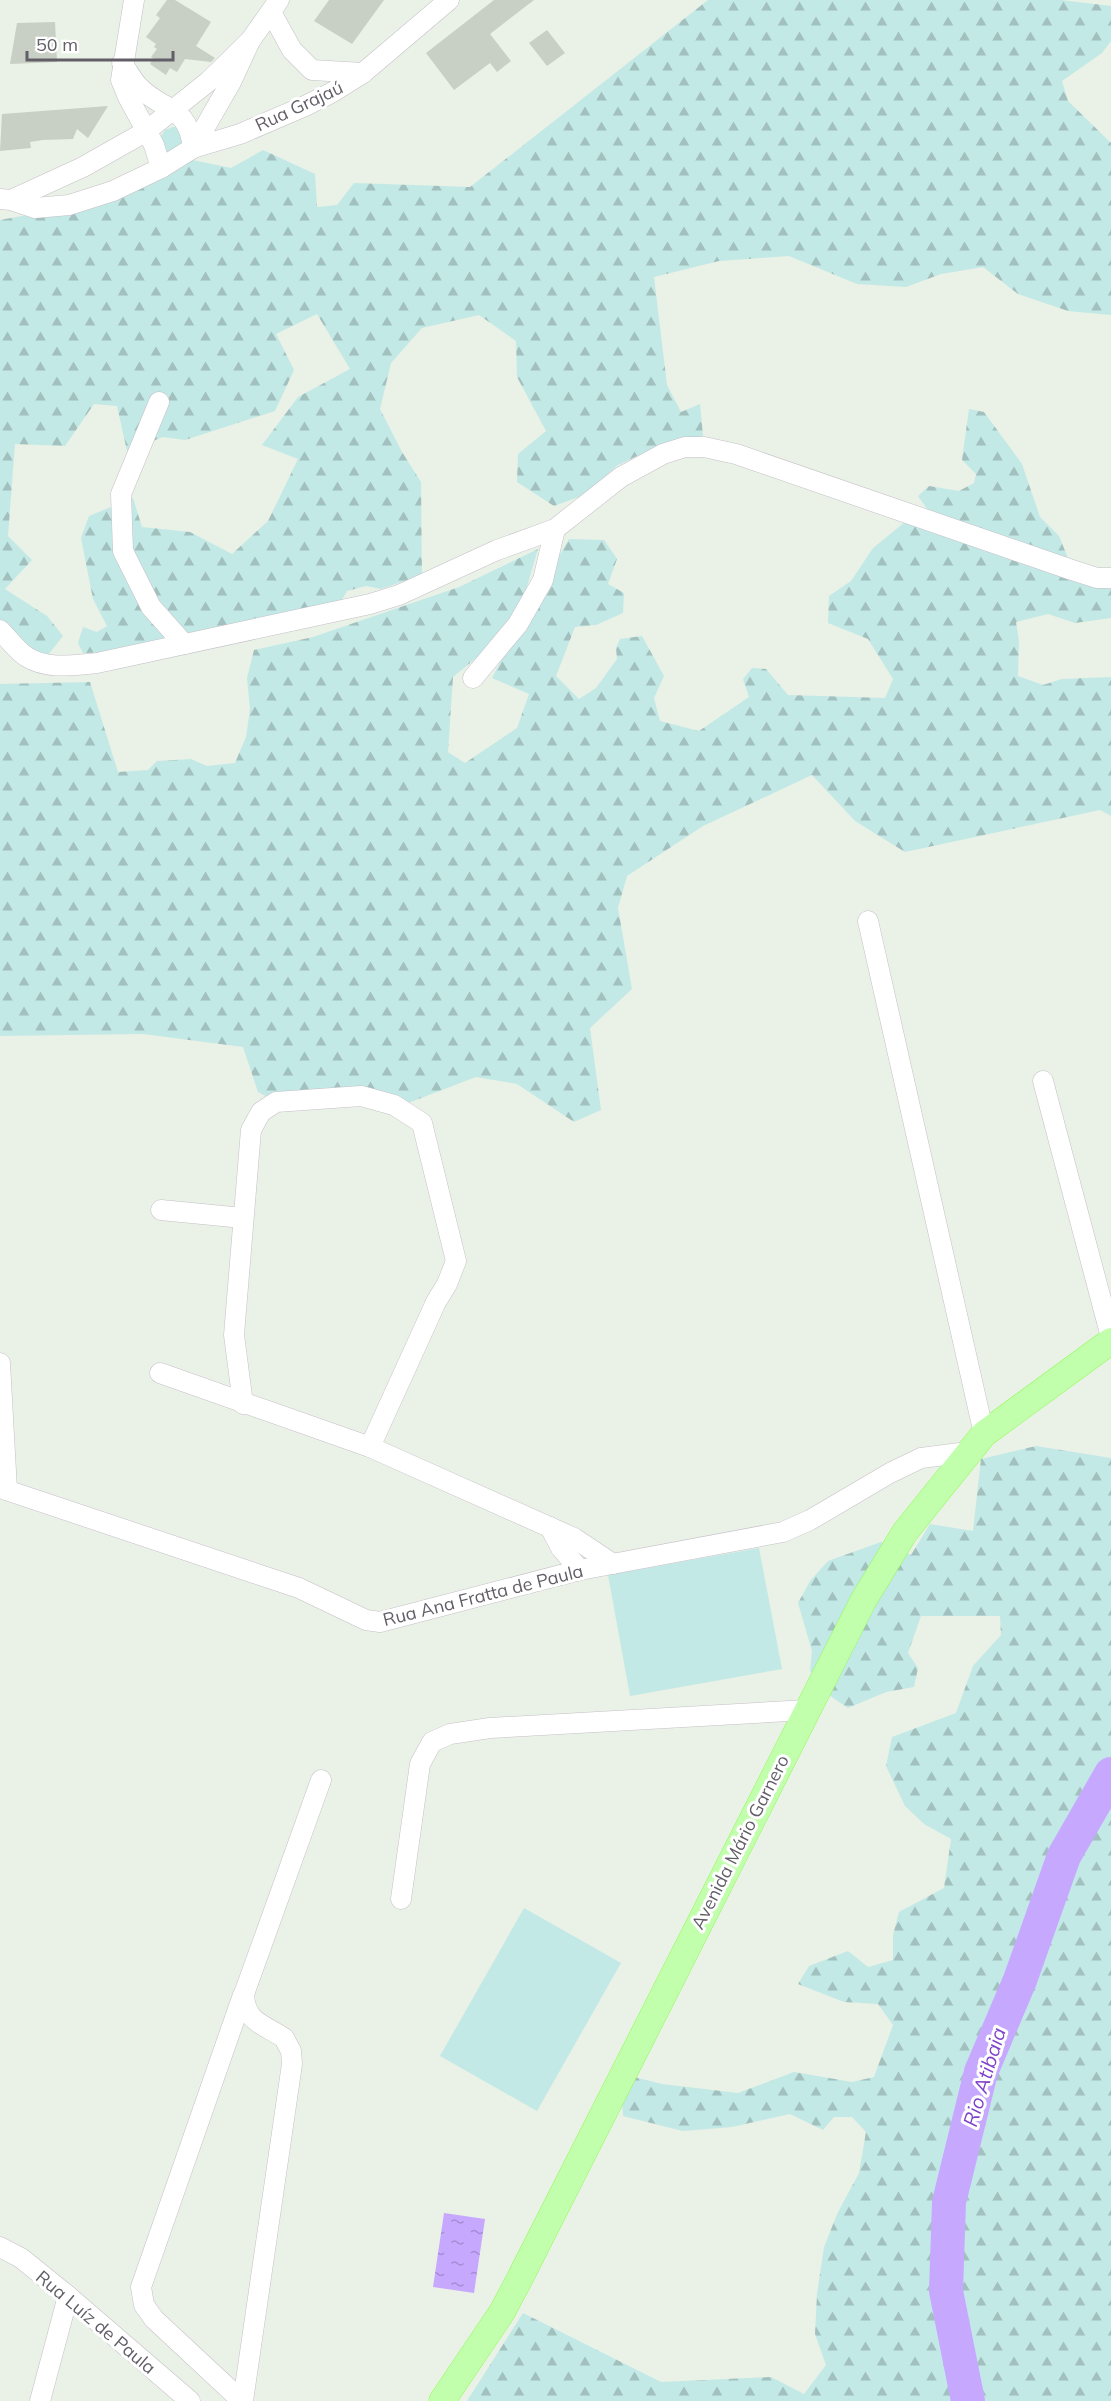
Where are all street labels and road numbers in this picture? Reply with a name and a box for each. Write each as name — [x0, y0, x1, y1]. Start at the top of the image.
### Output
street label: Rua Grajaú — [251, 76, 347, 136]
street label: Rua Ana Fratta de Paula — [381, 1559, 585, 1631]
street label: Avenida Mário Garnero — [686, 1751, 794, 1933]
street label: Rua Luíz de Paula — [31, 2265, 161, 2379]

